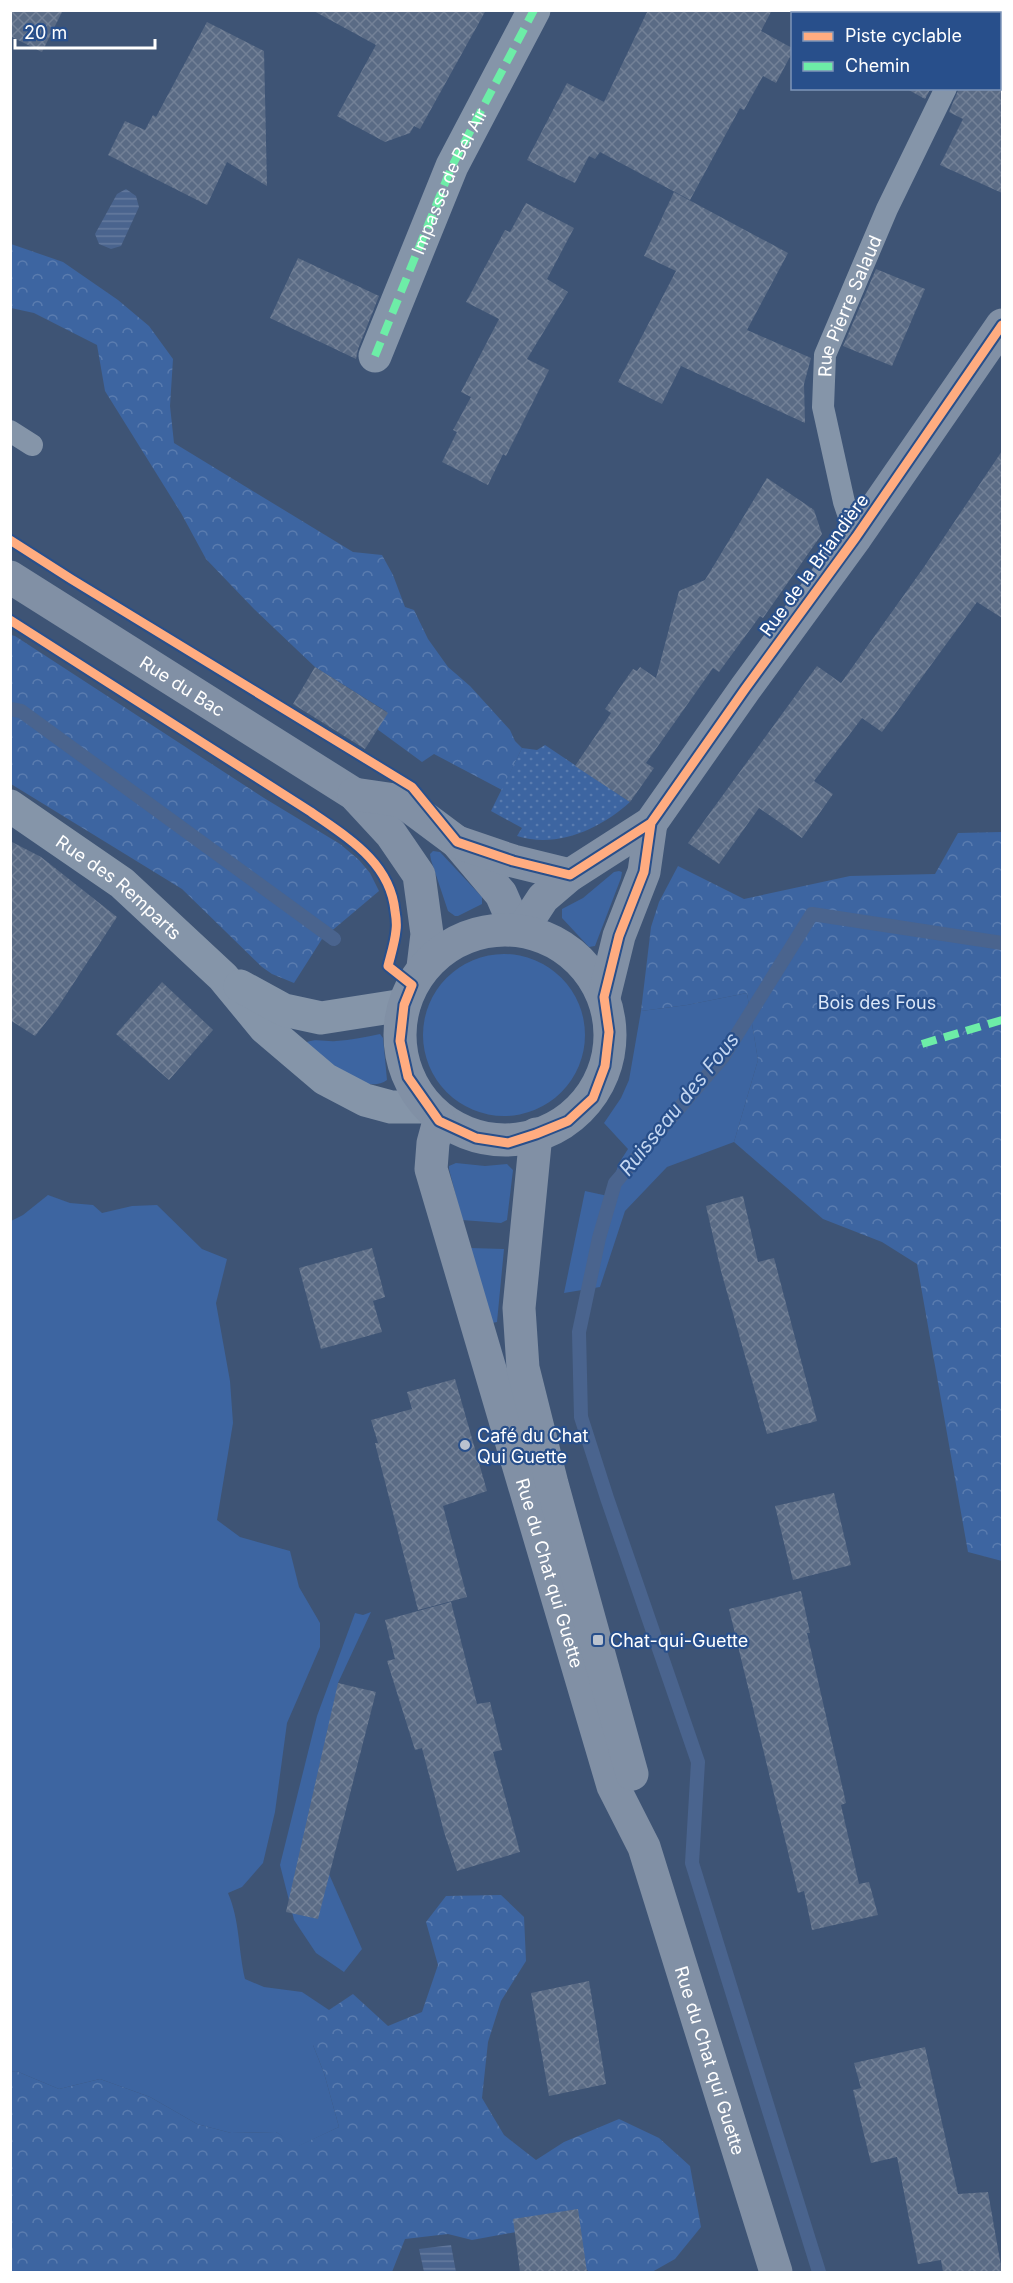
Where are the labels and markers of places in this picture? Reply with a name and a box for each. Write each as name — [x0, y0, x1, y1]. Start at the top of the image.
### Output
place label: Café du Chat Qui Guette — [477, 1425, 589, 1467]
marker: Café du Chat Qui Guette — [458, 1438, 472, 1452]
place label: Chat-qui-Guette — [610, 1630, 748, 1651]
marker: Chat-qui-Guette — [591, 1633, 605, 1647]

